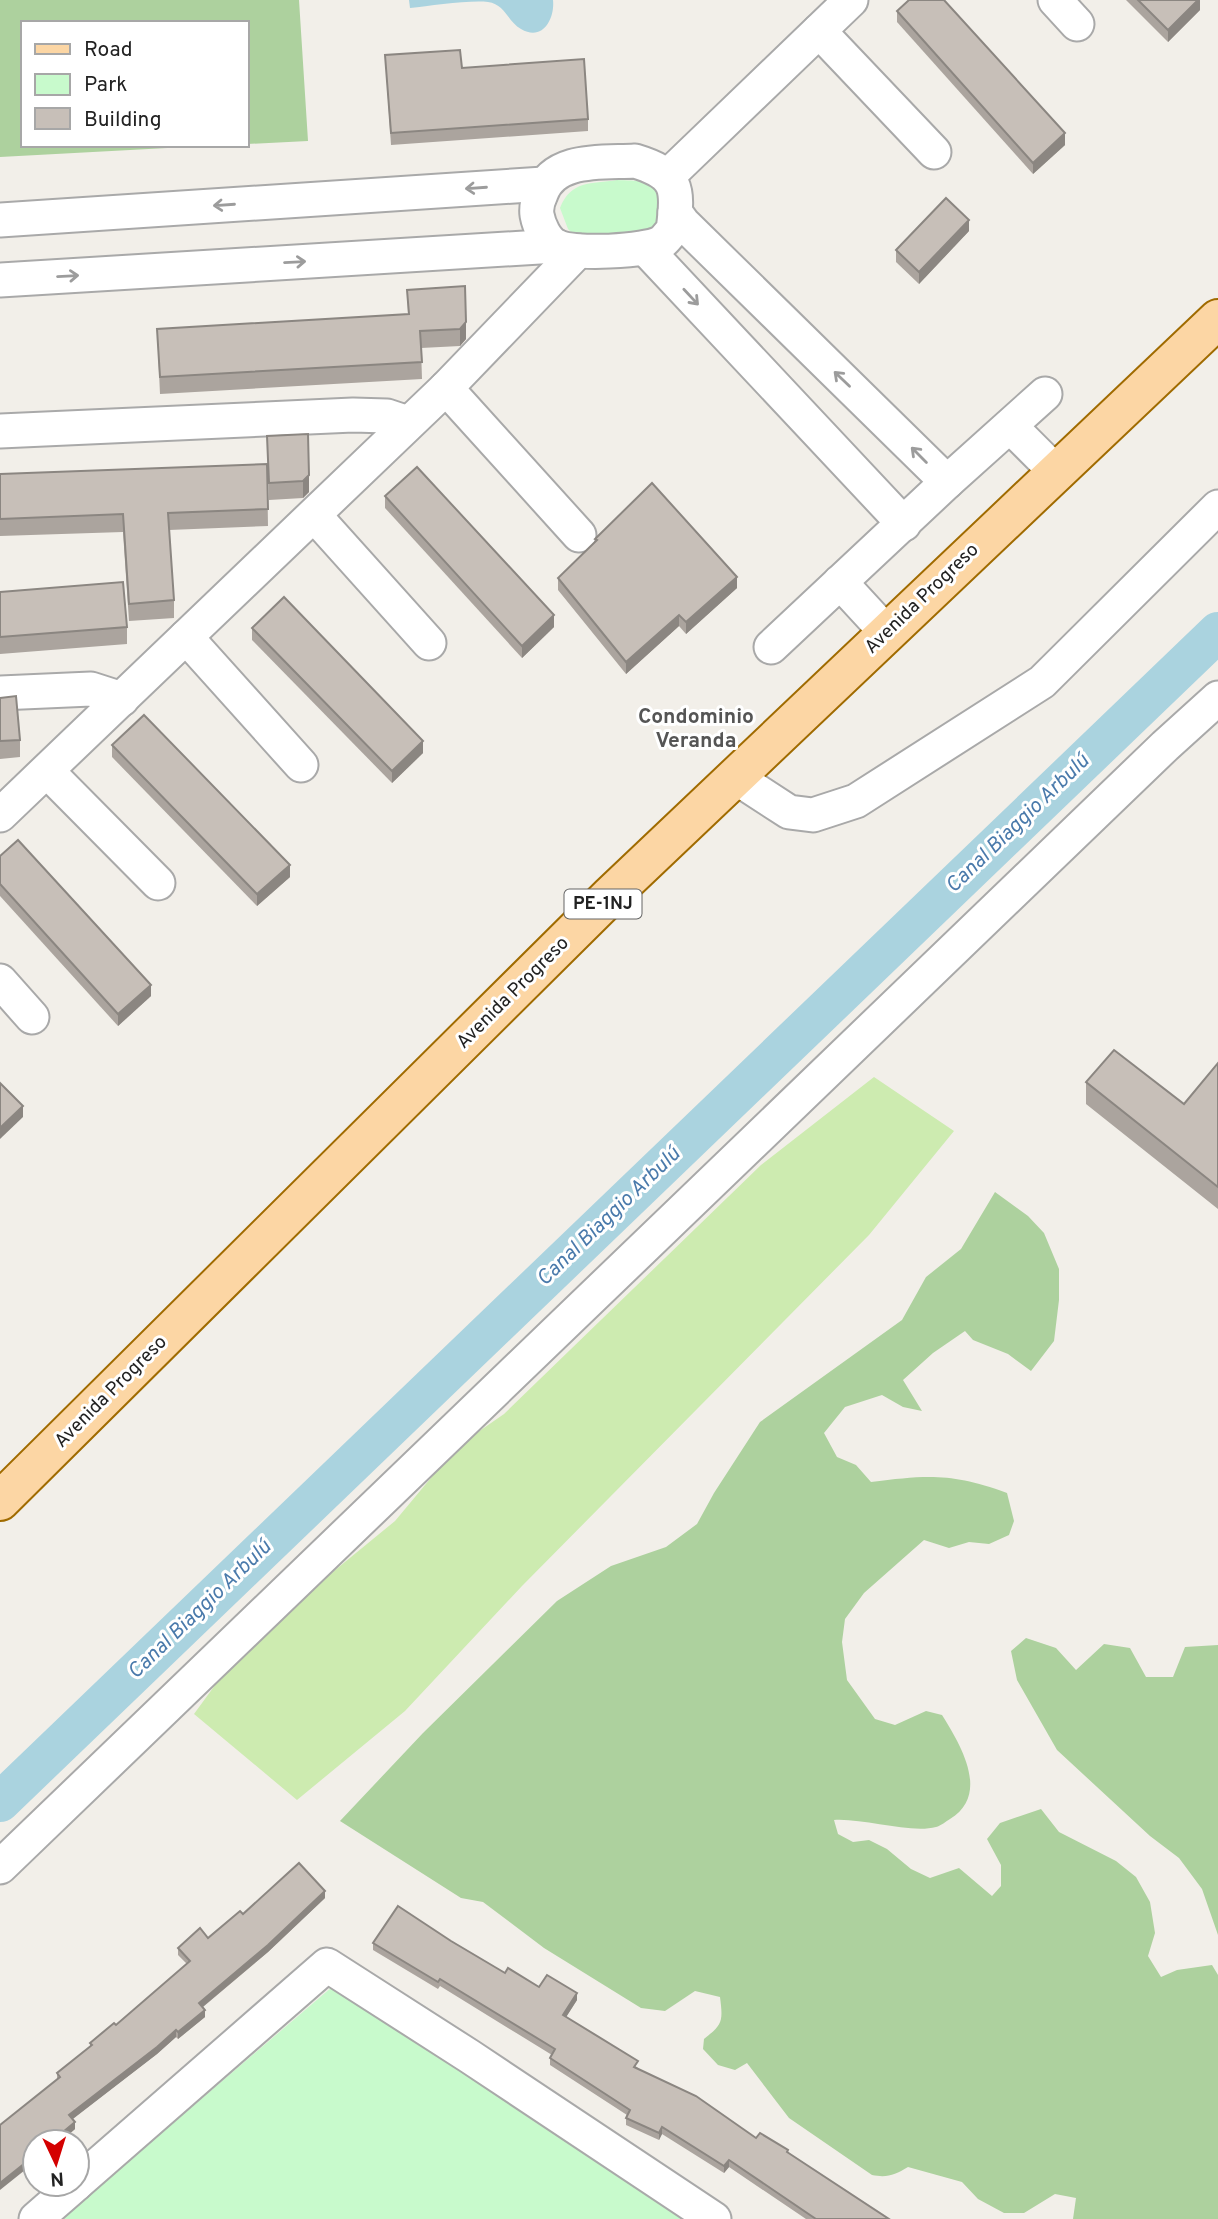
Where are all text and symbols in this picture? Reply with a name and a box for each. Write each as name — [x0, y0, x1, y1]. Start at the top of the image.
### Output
legend — [21, 21, 248, 147]
text: Road — [84, 37, 133, 64]
text: Park — [84, 72, 127, 99]
text: Building — [84, 107, 162, 134]
one-way arrow — [465, 182, 488, 195]
one-way arrow — [214, 199, 236, 212]
one-way arrow — [283, 256, 306, 269]
one-way arrow — [56, 269, 79, 282]
one-way arrow — [683, 289, 700, 306]
one-way arrow — [834, 371, 851, 388]
one-way arrow — [911, 446, 928, 463]
street label: Avenida Progreso — [860, 538, 984, 660]
district label: Condominio Veranda — [638, 704, 754, 755]
water label: Canal Biaggio Arbulú — [940, 747, 1097, 900]
road number: PE-1NJ — [564, 890, 642, 918]
street label: Avenida Progreso — [452, 932, 574, 1054]
water label: Canal Biaggio Arbulú — [531, 1140, 688, 1293]
street label: Avenida Progreso — [50, 1331, 172, 1453]
water label: Canal Biaggio Arbulú — [122, 1533, 279, 1686]
north arrow — [21, 2128, 91, 2198]
text: N — [49, 2166, 65, 2190]

